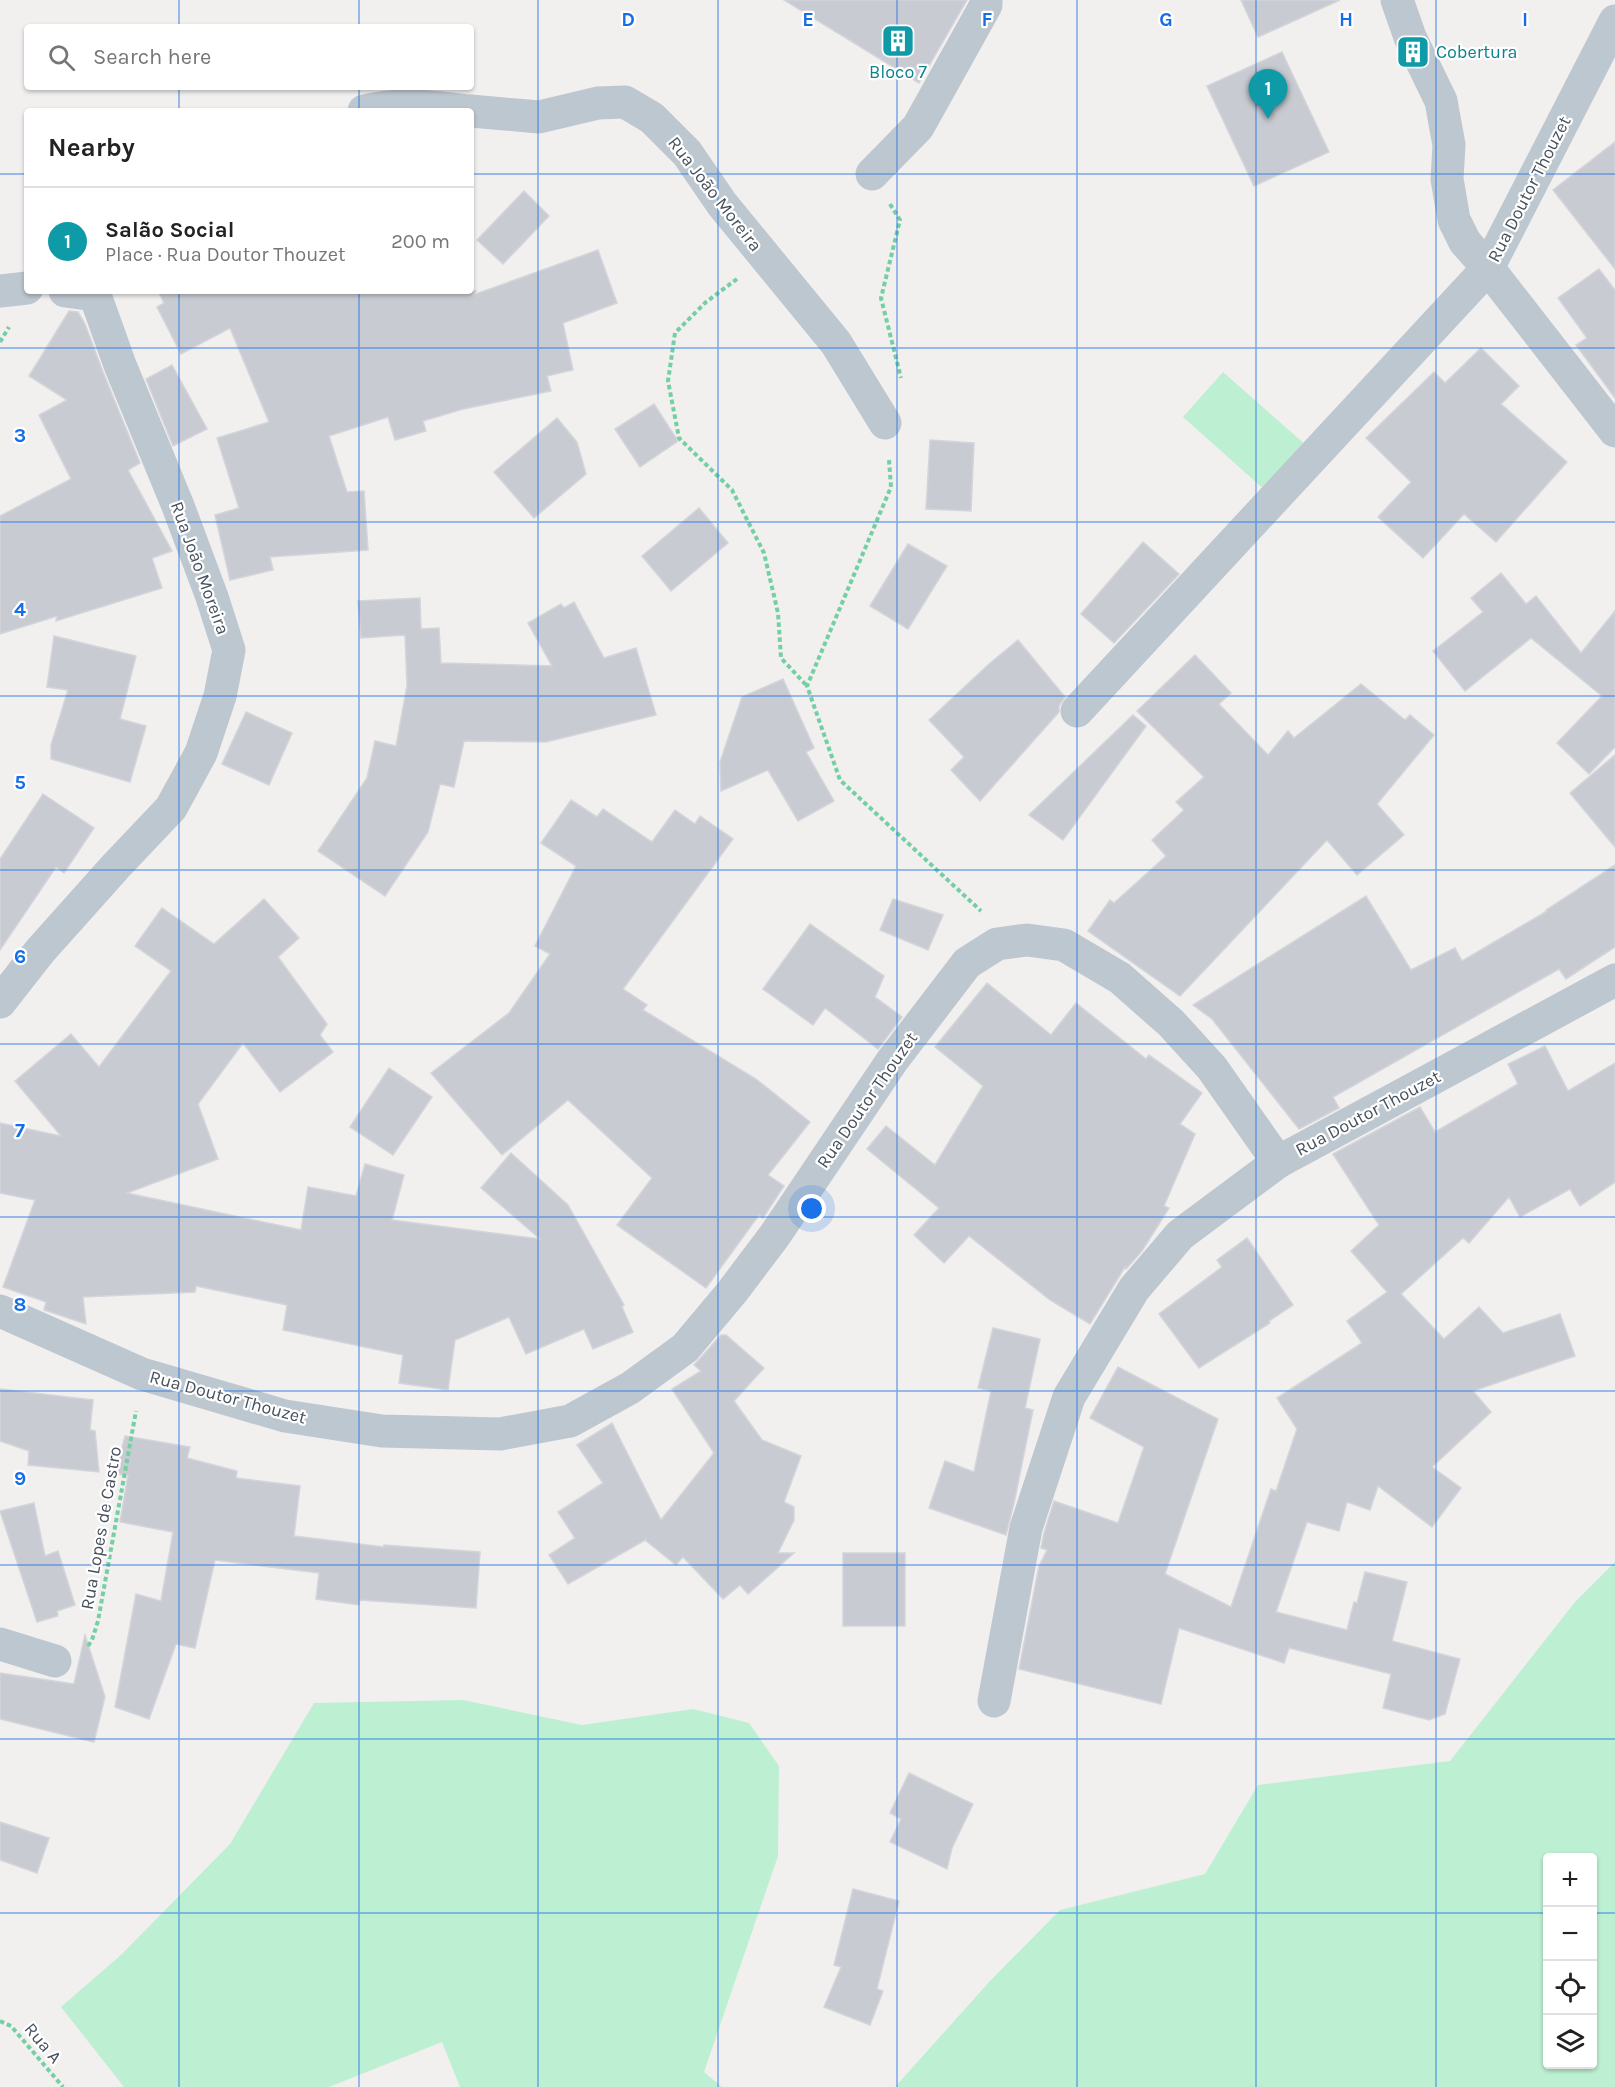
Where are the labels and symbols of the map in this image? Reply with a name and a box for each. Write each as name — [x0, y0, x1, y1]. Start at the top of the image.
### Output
text: D — [621, 8, 635, 31]
text: E — [802, 8, 814, 31]
text: F — [982, 8, 993, 31]
text: G — [1159, 8, 1173, 31]
text: H — [1339, 8, 1353, 31]
text: I — [1522, 8, 1528, 31]
building icon: Bloco 7 — [880, 23, 916, 59]
building icon: Cobertura — [1395, 34, 1431, 70]
place label: Cobertura — [1436, 41, 1517, 63]
place label: Bloco 7 — [869, 61, 928, 83]
pin: 1 — [1248, 70, 1288, 119]
street label: Rua Doutor Thouzet — [1483, 112, 1576, 266]
street label: Rua João Moreira — [663, 132, 767, 256]
text: 3 — [14, 424, 26, 447]
street label: Rua João Moreira — [166, 499, 234, 637]
text: 4 — [14, 598, 26, 621]
text: 5 — [14, 771, 26, 794]
text: 6 — [14, 945, 26, 968]
street label: Rua Doutor Thouzet — [812, 1027, 922, 1172]
street label: Rua Doutor Thouzet — [1292, 1065, 1445, 1161]
text: 7 — [15, 1119, 25, 1142]
your location — [797, 1194, 826, 1223]
text: 8 — [14, 1293, 26, 1316]
street label: Rua Doutor Thouzet — [147, 1366, 309, 1429]
street label: Rua Lopes de Castro — [76, 1445, 126, 1611]
text: 9 — [14, 1467, 26, 1490]
street label: Rua A — [20, 2018, 66, 2068]

